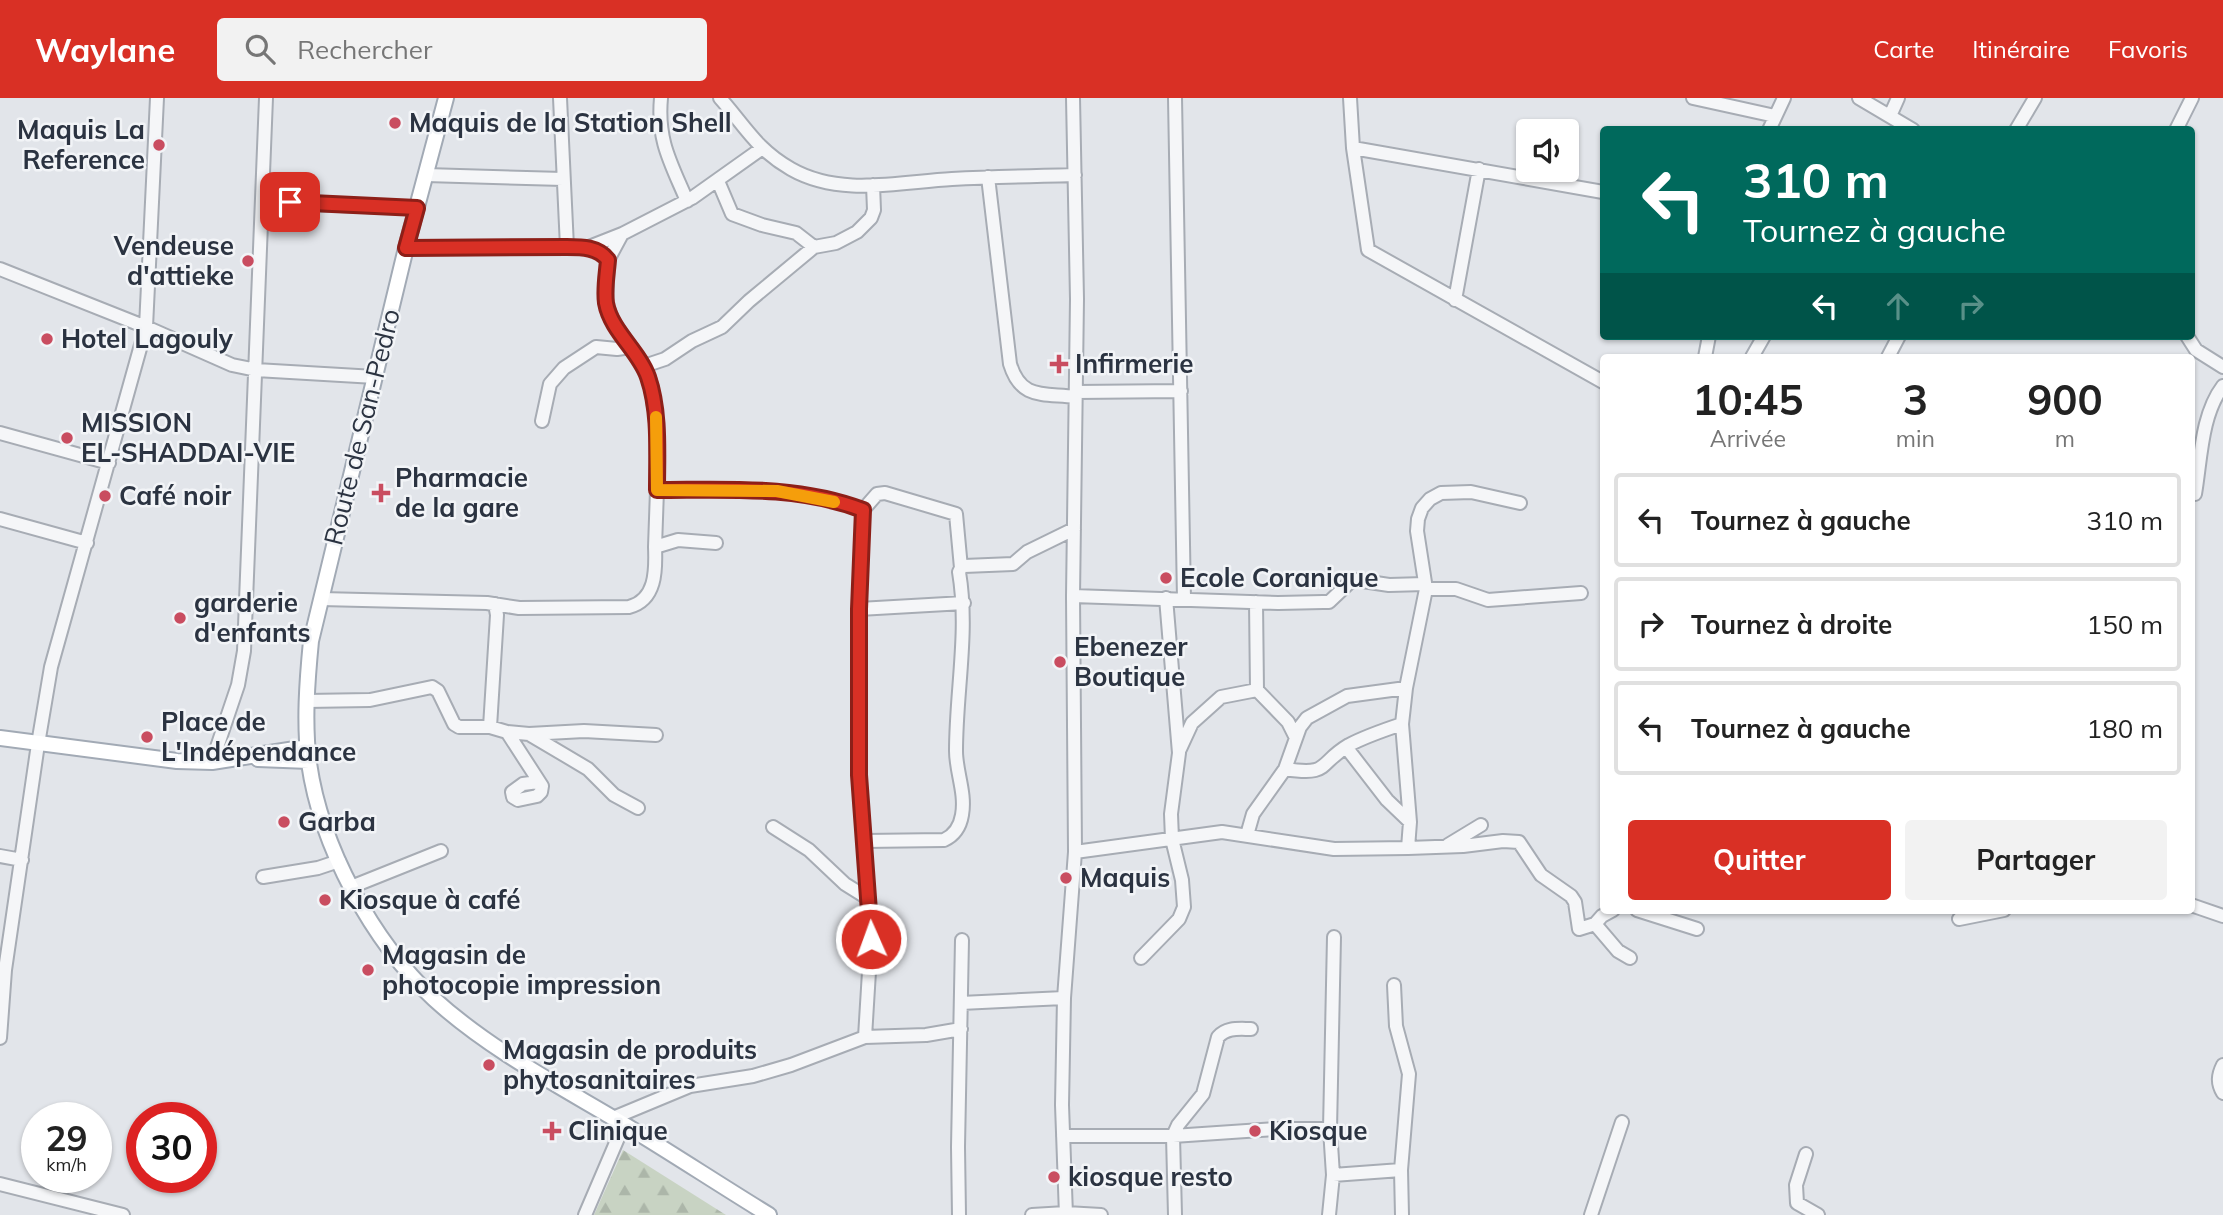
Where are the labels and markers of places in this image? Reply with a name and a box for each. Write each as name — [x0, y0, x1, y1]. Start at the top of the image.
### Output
place label: Maquis de la Station Shell — [409, 106, 732, 139]
place label: Maquis La Reference — [17, 113, 145, 176]
marker: Maquis de la Station Shell — [387, 115, 403, 131]
marker: Maquis La Reference — [151, 137, 167, 153]
pin — [260, 172, 320, 232]
place label: Vendeuse d'attieke — [113, 229, 234, 292]
marker: Vendeuse d'attieke — [240, 253, 256, 269]
place label: Hotel Lagouly — [61, 322, 234, 355]
marker: Hotel Lagouly — [39, 331, 55, 347]
place label: Infirmerie — [1075, 347, 1193, 380]
marker: Infirmerie — [1049, 354, 1069, 374]
place label: MISSION EL-SHADDAI-VIE — [81, 406, 295, 469]
marker: MISSION EL-SHADDAI-VIE — [59, 430, 75, 446]
place label: Pharmacie de la gare — [395, 461, 528, 524]
place label: Café noir — [119, 479, 232, 512]
marker: Pharmacie de la gare — [373, 485, 389, 501]
marker: Café noir — [97, 488, 113, 504]
place label: Ecole Coranique — [1180, 561, 1379, 594]
marker: Ecole Coranique — [1158, 570, 1174, 586]
place label: garderie d'enfants — [194, 586, 310, 649]
marker: garderie d'enfants — [172, 610, 188, 626]
place label: Ebenezer Boutique — [1074, 630, 1188, 693]
marker: Ebenezer Boutique — [1052, 654, 1068, 670]
place label: Place de L'Indépendance — [161, 705, 356, 768]
marker: Place de L'Indépendance — [139, 729, 155, 745]
place label: Garba — [298, 805, 376, 838]
marker: Garba — [276, 814, 292, 830]
place label: Maquis — [1080, 861, 1170, 894]
marker: Maquis — [1058, 870, 1074, 886]
place label: Kiosque à café — [339, 883, 520, 916]
marker: Kiosque à café — [317, 892, 333, 908]
place label: Magasin de photocopie impression — [382, 938, 661, 1001]
marker: Magasin de photocopie impression — [360, 962, 376, 978]
place label: Magasin de produits phytosanitaires — [503, 1033, 757, 1096]
marker: Magasin de produits phytosanitaires — [481, 1057, 497, 1073]
place label: Clinique — [568, 1114, 668, 1147]
place label: Kiosque — [1269, 1114, 1367, 1147]
marker: Clinique — [542, 1121, 562, 1141]
marker: Kiosque — [1247, 1123, 1263, 1139]
place label: kiosque resto — [1068, 1160, 1233, 1193]
marker: kiosque resto — [1046, 1169, 1062, 1185]

